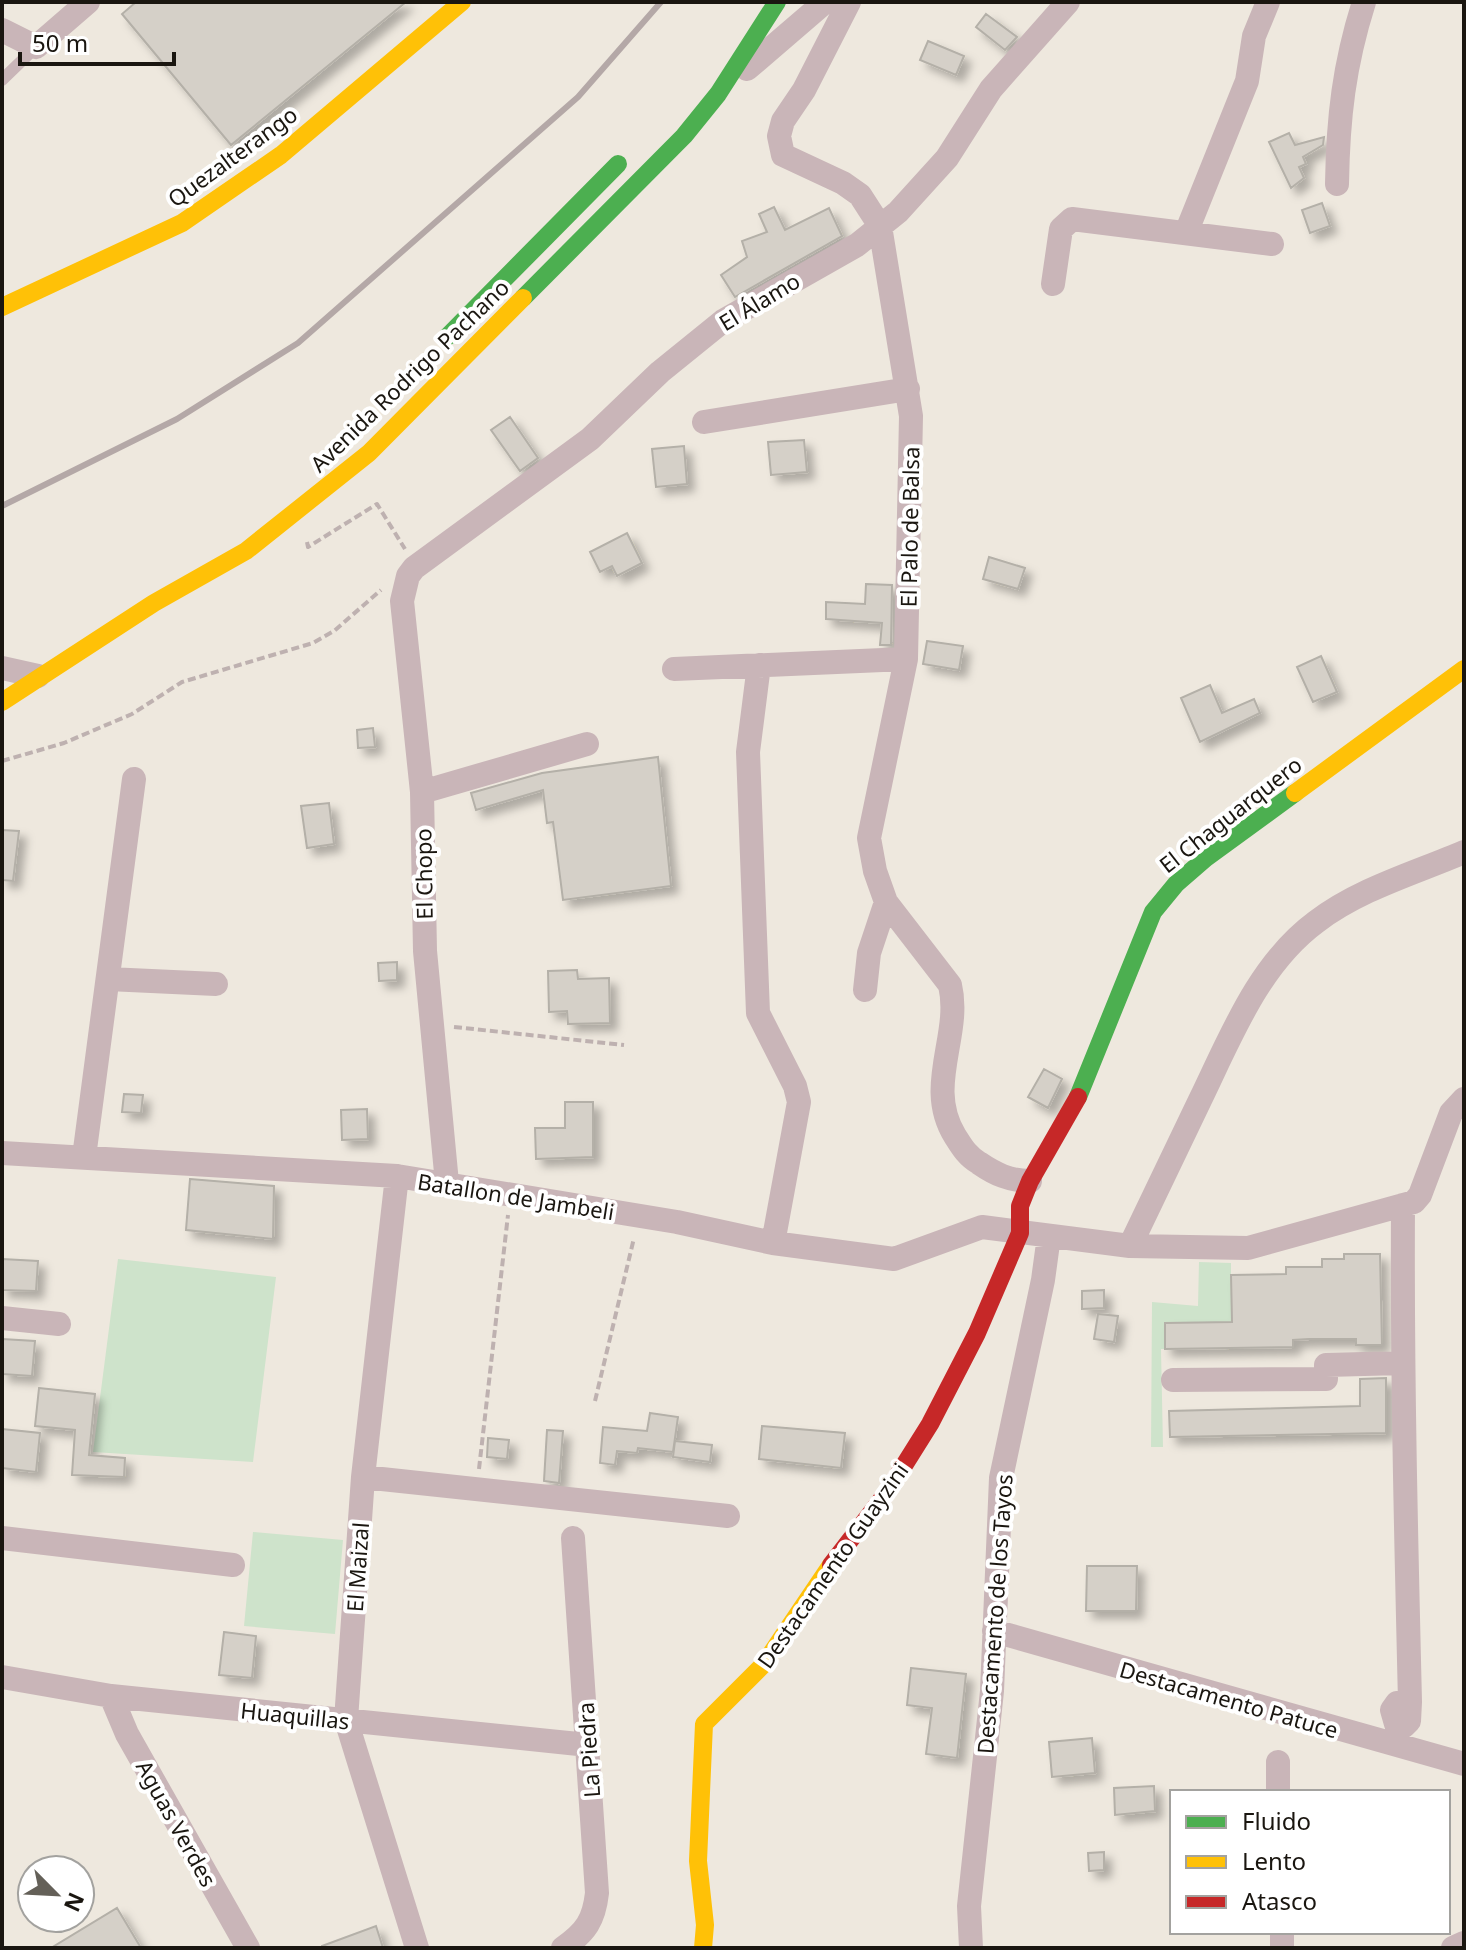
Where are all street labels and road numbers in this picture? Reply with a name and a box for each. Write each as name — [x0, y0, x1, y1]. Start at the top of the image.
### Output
street label: Quezalterango — [161, 99, 303, 213]
street label: El Álamo — [713, 265, 805, 337]
street label: Avenida Rodrigo Pachano — [303, 272, 515, 478]
street label: El Palo de Balsa — [893, 446, 925, 608]
street label: El Chaguarquero — [1153, 749, 1307, 879]
street label: El Chopo — [407, 828, 439, 920]
street label: Batallon de Jambeli — [415, 1166, 617, 1226]
street label: Destacamento Guayzini — [750, 1456, 914, 1674]
street label: Destacamento de los Tayos — [969, 1473, 1019, 1755]
street label: El Maizal — [339, 1521, 375, 1613]
street label: Destacamento Patuce — [1116, 1653, 1342, 1745]
street label: Huaquillas — [239, 1694, 351, 1736]
street label: La Piedra — [570, 1701, 606, 1799]
street label: Aguas Verdes — [130, 1754, 224, 1892]

